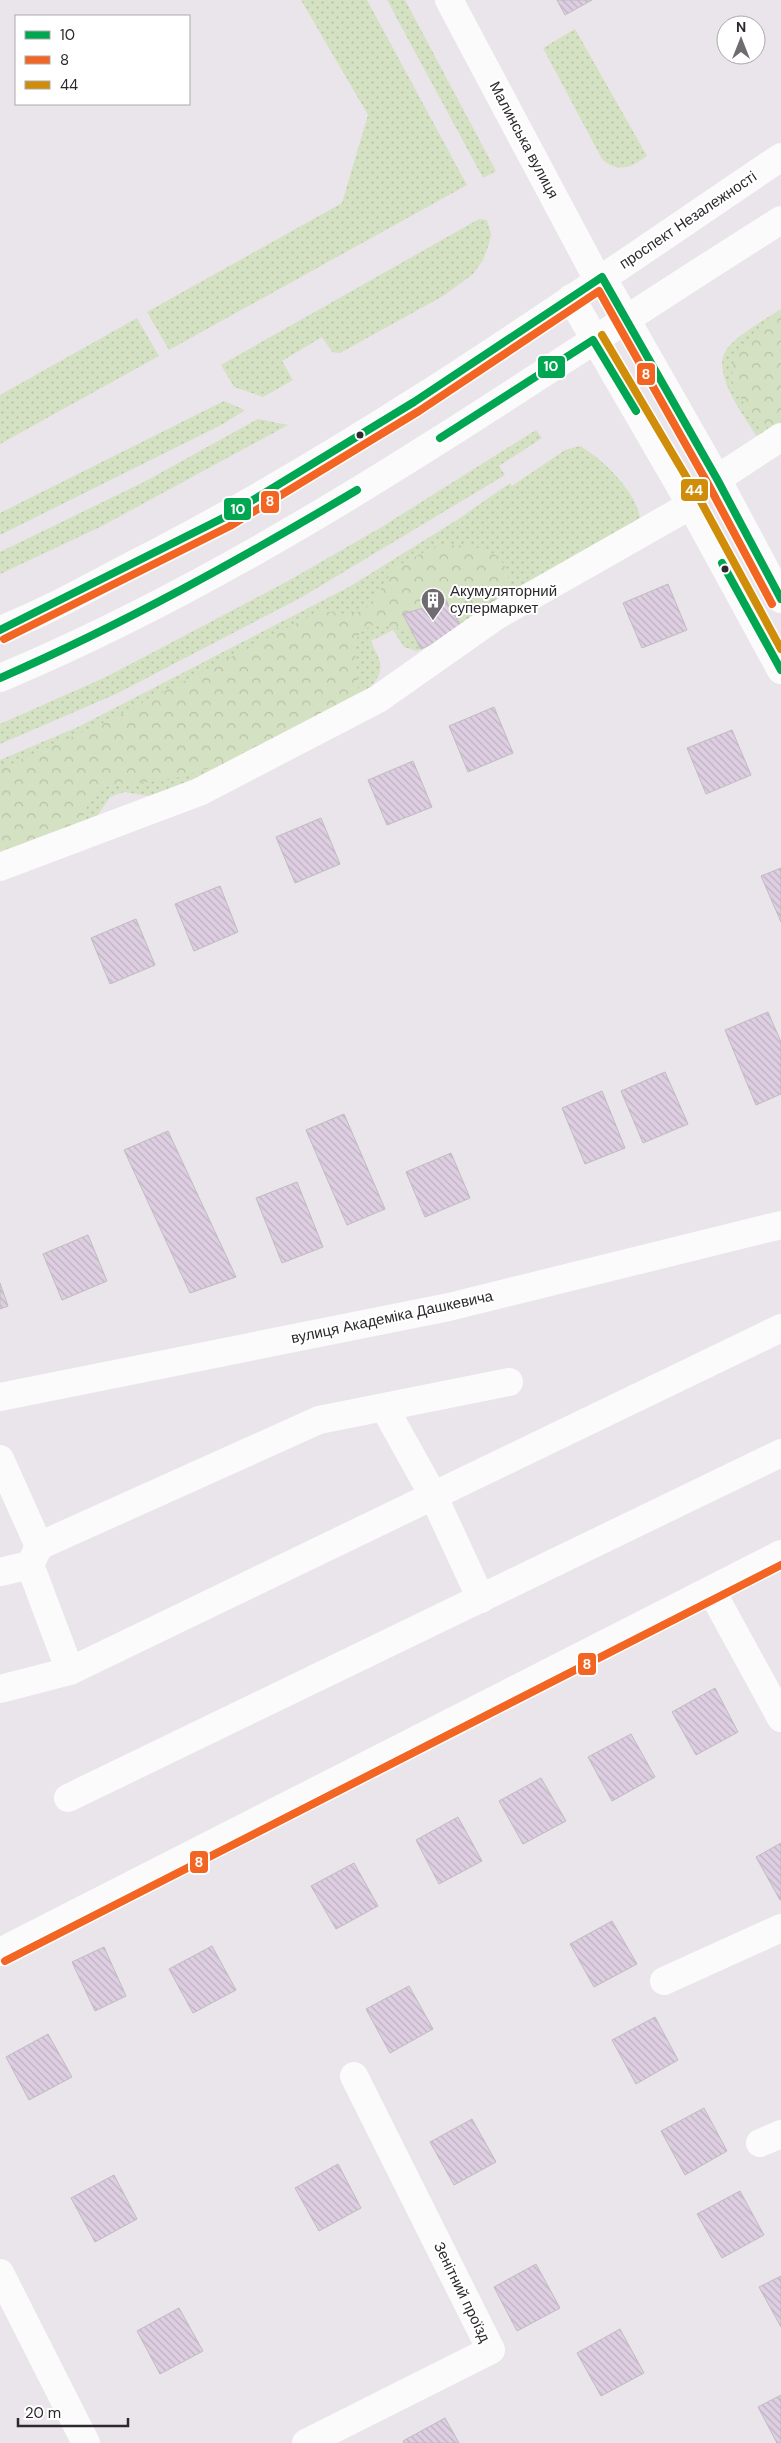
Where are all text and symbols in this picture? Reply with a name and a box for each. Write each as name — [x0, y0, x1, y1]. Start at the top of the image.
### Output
legend — [15, 15, 190, 105]
north arrow — [716, 15, 766, 65]
text: N — [736, 18, 746, 36]
text: 10 — [60, 25, 75, 45]
text: 8 — [60, 50, 69, 70]
text: 44 — [60, 75, 78, 95]
street label: Малинська вулиця — [485, 78, 563, 202]
street label: проспект Незалежності — [615, 166, 761, 274]
line badge: 10 — [537, 355, 566, 379]
text: 10 — [544, 357, 559, 375]
line badge: 8 — [636, 362, 656, 386]
text: 8 — [642, 365, 651, 383]
unlabelled marker — [355, 430, 365, 440]
line badge: 44 — [680, 478, 709, 502]
text: 44 — [685, 481, 703, 499]
line badge: 8 — [260, 490, 280, 514]
text: 8 — [266, 492, 275, 510]
line badge: 10 — [223, 497, 252, 521]
text: 10 — [231, 500, 246, 518]
unlabelled marker — [720, 564, 730, 574]
place label: Акумуляторний супермаркет — [450, 581, 557, 618]
building icon: Акумуляторний супермаркет — [420, 587, 446, 621]
street label: вулиця Академіка Дашкевича — [289, 1286, 495, 1348]
line badge: 8 — [577, 1652, 597, 1676]
text: 8 — [583, 1655, 592, 1673]
line badge: 8 — [189, 1850, 209, 1874]
text: 8 — [195, 1853, 204, 1871]
street label: Зенітний проїзд — [429, 2239, 495, 2346]
scale bar — [18, 2396, 128, 2428]
text: 20 m — [25, 2403, 61, 2423]

